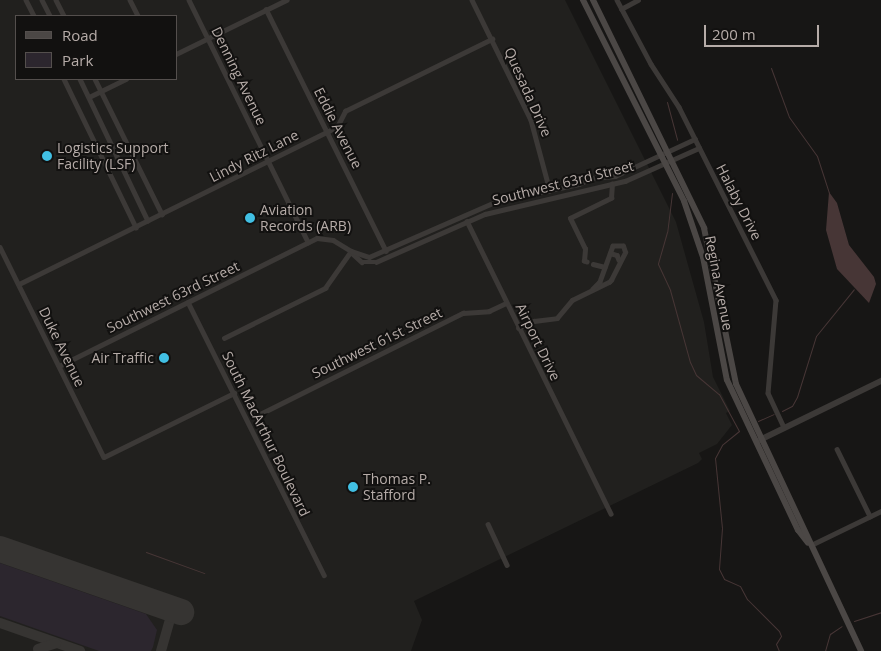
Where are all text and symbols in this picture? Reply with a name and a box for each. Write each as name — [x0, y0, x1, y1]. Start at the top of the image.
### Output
legend — [15, 15, 178, 80]
scale bar — [706, 15, 821, 47]
street label: Denning Avenue — [208, 24, 270, 128]
text: 200 m — [712, 24, 756, 44]
text: Road — [62, 25, 98, 45]
street label: Quesada Drive — [501, 45, 555, 139]
text: Park — [62, 50, 93, 70]
street label: Eddie Avenue — [310, 85, 366, 171]
street label: Lindy Ritz Lane — [207, 126, 301, 186]
place label: Logistics Support Facility (LSF) — [57, 140, 169, 172]
marker: Logistics Support Facility (LSF) — [41, 150, 53, 162]
street label: Southwest 63rd Street — [490, 157, 636, 209]
street label: Halaby Drive — [713, 161, 765, 243]
place label: Aviation Records (ARB) — [260, 202, 351, 234]
marker: Aviation Records (ARB) — [244, 212, 256, 224]
street label: Regina Avenue — [702, 234, 736, 332]
street label: Southwest 63rd Street — [104, 258, 242, 336]
street label: Airport Drive — [512, 301, 564, 383]
street label: Southwest 61st Street — [309, 304, 445, 382]
street label: Duke Avenue — [36, 305, 88, 389]
street label: South MacArthur Boulevard — [219, 349, 313, 519]
place label: Air Traffic — [91, 350, 154, 366]
marker: Air Traffic — [158, 352, 170, 364]
place label: Thomas P. Stafford — [363, 471, 431, 504]
marker: Thomas P. Stafford — [347, 481, 359, 493]

